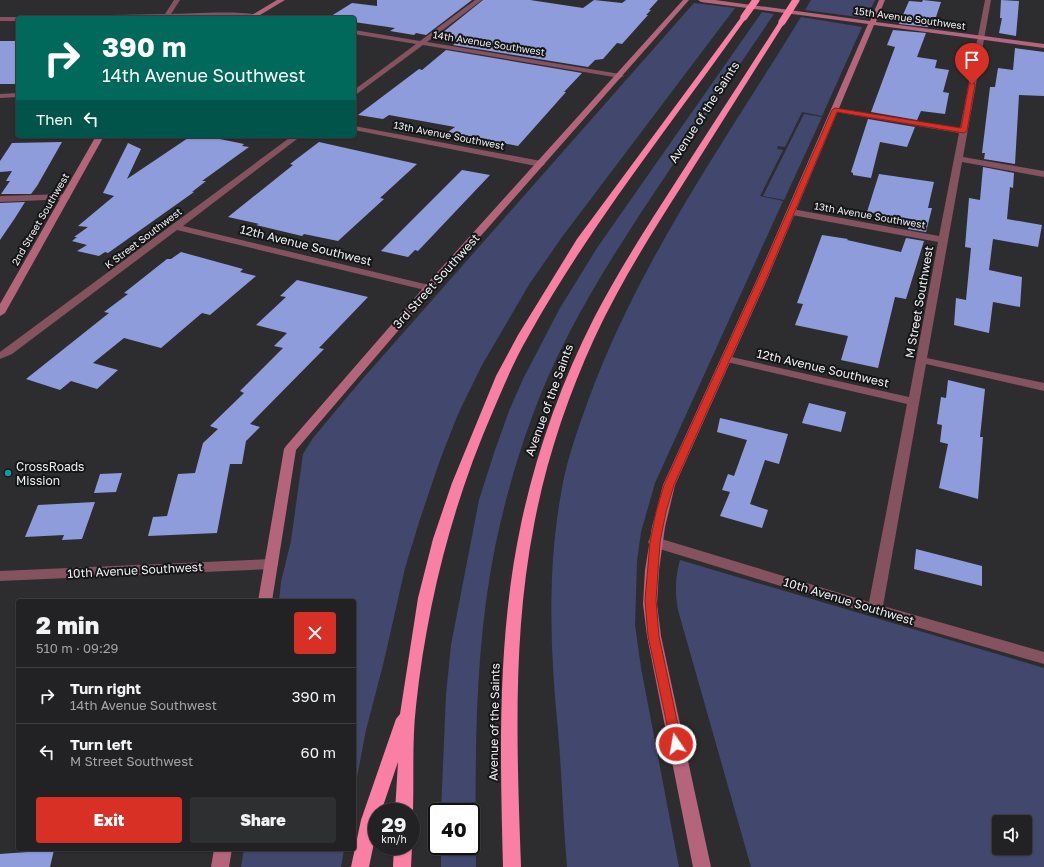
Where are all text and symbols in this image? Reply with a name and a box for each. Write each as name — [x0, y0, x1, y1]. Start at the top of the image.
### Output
street label: 15th Avenue Southwest — [853, 4, 967, 32]
street label: 14th Avenue Southwest — [432, 28, 546, 58]
text: 390 m — [102, 30, 187, 63]
icon: right — [36, 32, 88, 84]
pin — [955, 43, 989, 84]
icon: arrive — [961, 49, 983, 71]
street label: Avenue of the Saints — [666, 58, 742, 166]
text: 14th Avenue Southwest — [102, 64, 305, 86]
icon: left — [80, 108, 102, 130]
text: Then — [36, 110, 72, 128]
street label: 13th Avenue Southwest — [393, 118, 505, 152]
street label: 2nd Street Southwest — [9, 171, 71, 267]
street label: 13th Avenue Southwest — [813, 199, 927, 231]
street label: K Street Southwest — [102, 205, 184, 271]
street label: 12th Avenue Southwest — [239, 221, 374, 269]
street label: 3rd Street Southwest — [389, 230, 483, 332]
street label: M Street Southwest — [902, 244, 936, 359]
street label: Avenue of the Saints — [522, 342, 576, 458]
street label: 12th Avenue Southwest — [755, 345, 891, 391]
place label: CrossRoads Mission — [16, 459, 84, 488]
marker: CrossRoads Mission — [3, 468, 13, 478]
street label: 10th Avenue Southwest — [67, 559, 203, 581]
street label: 10th Avenue Southwest — [782, 574, 916, 628]
text: 2 min — [36, 610, 99, 639]
button: close — [294, 612, 336, 654]
text: 510 m · 09:29 — [36, 640, 118, 656]
street label: Avenue of the Saints — [485, 663, 503, 781]
text: Turn right — [70, 679, 141, 697]
icon: right — [36, 685, 58, 707]
text: 390 m — [292, 687, 336, 705]
text: 14th Avenue Southwest — [70, 697, 217, 713]
position arrow — [655, 723, 697, 765]
text: Turn left — [70, 735, 132, 753]
icon: left — [36, 741, 58, 763]
text: 60 m — [301, 743, 336, 761]
text: M Street Southwest — [70, 753, 193, 769]
button: Exit — [36, 797, 182, 843]
button: Share — [190, 797, 336, 843]
speed limit sign: 40 — [428, 803, 480, 855]
text: 29 — [382, 812, 406, 836]
map controls — [992, 815, 1032, 855]
button: sound — [992, 815, 1032, 855]
text: km/h — [381, 833, 407, 845]

